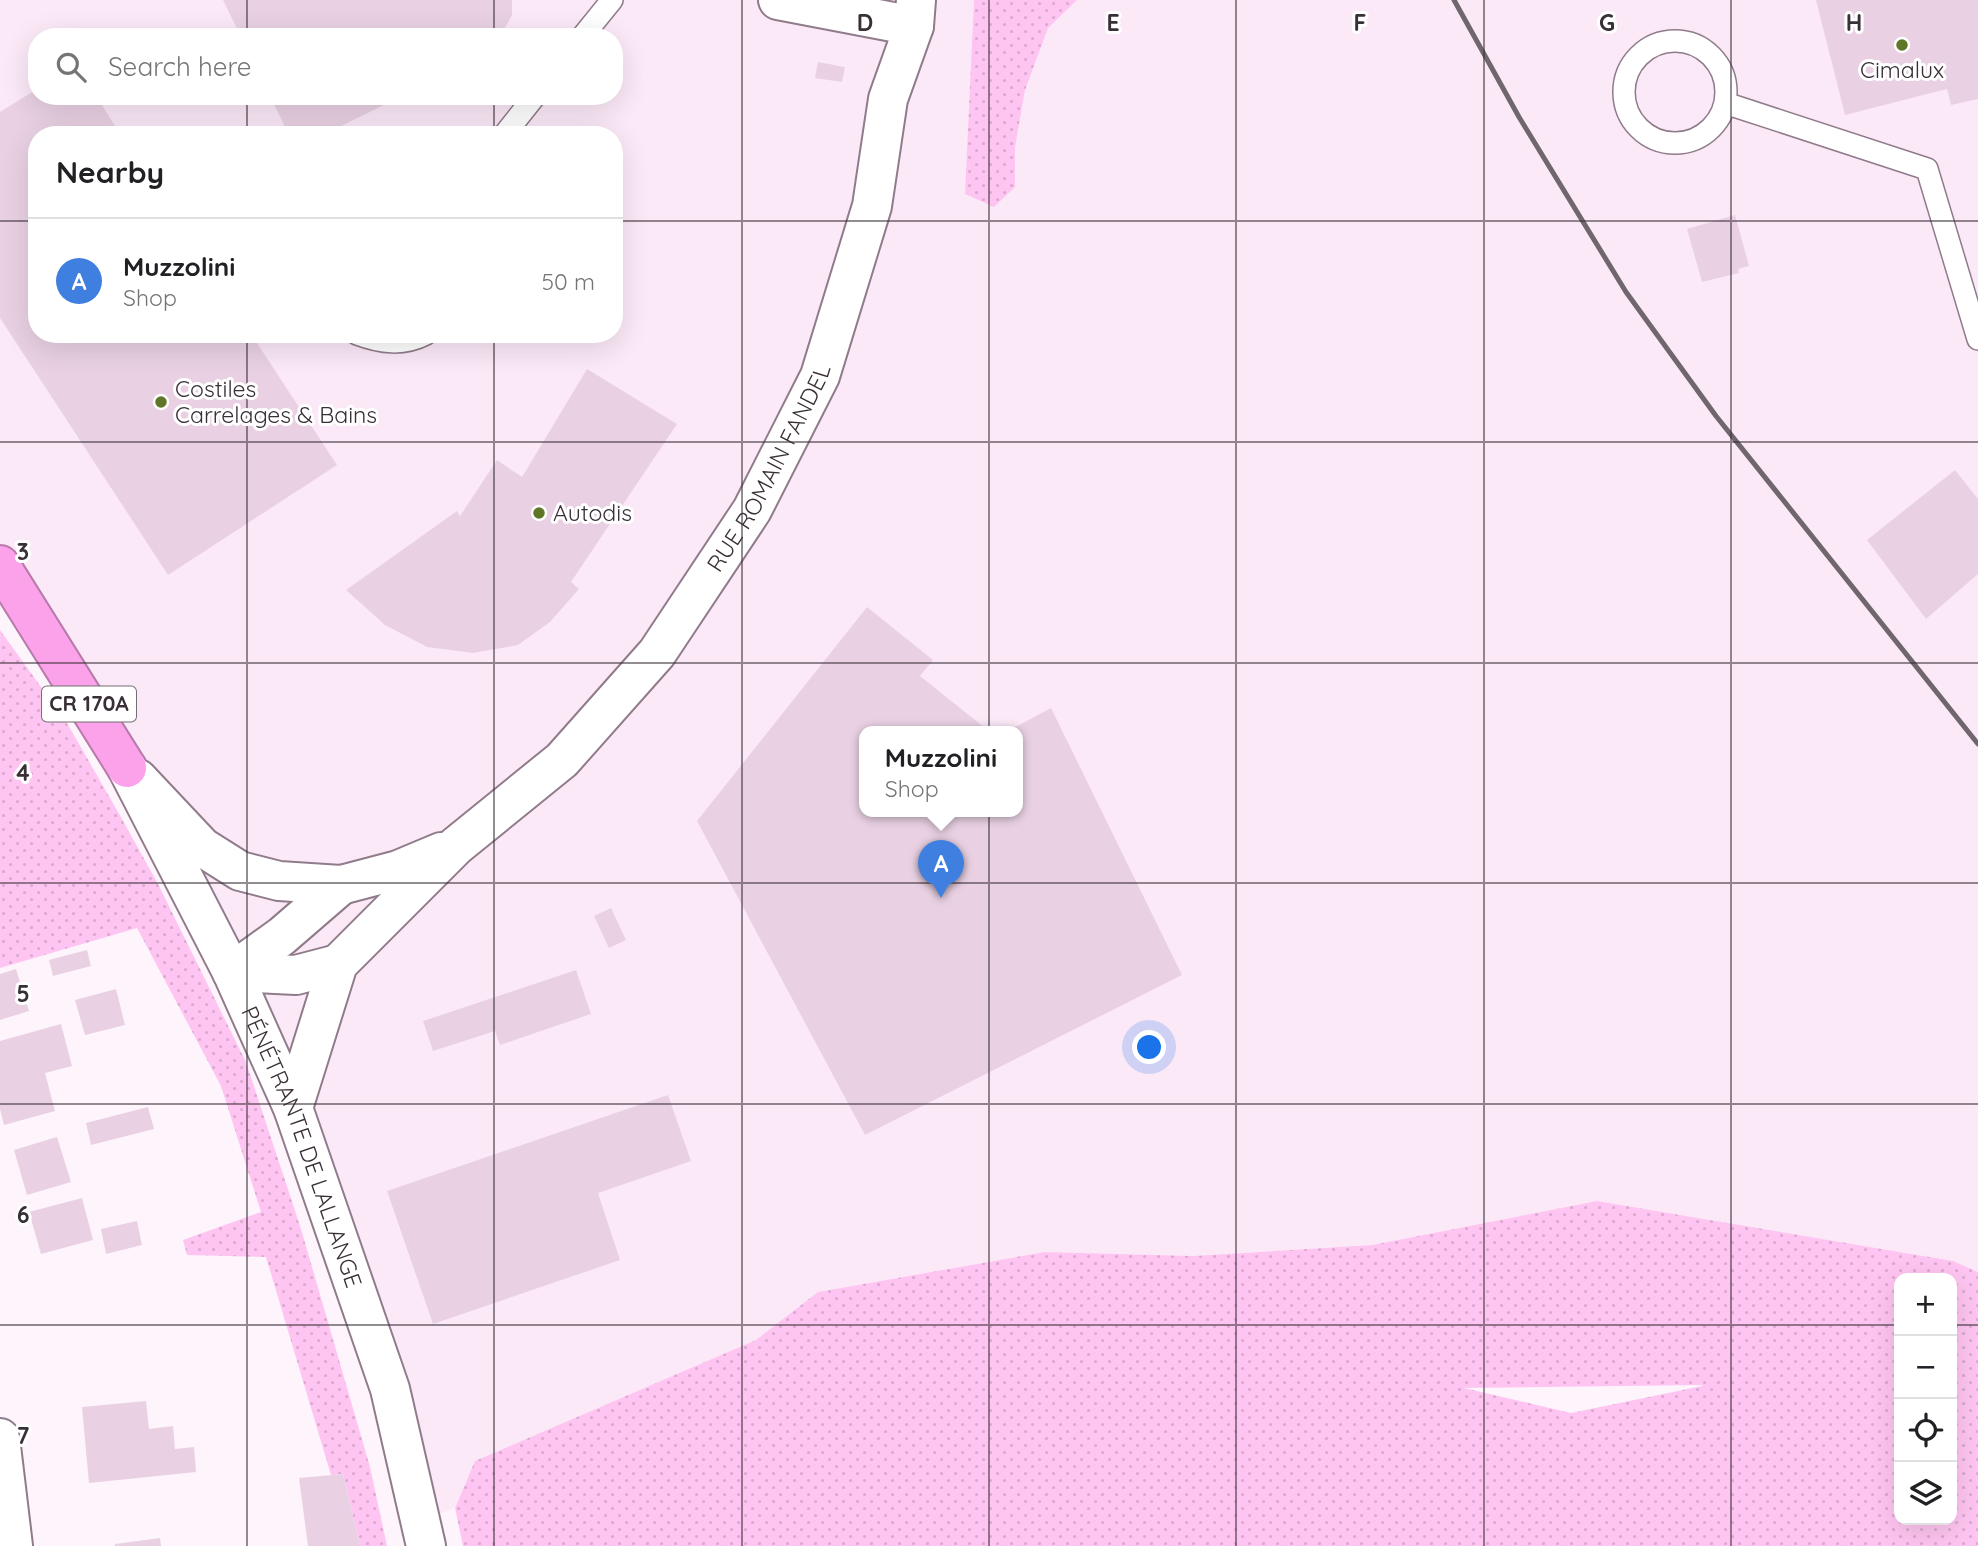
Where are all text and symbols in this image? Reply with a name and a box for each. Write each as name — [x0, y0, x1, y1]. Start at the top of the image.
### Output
text: D — [857, 8, 873, 37]
text: E — [1106, 8, 1120, 37]
text: F — [1354, 8, 1366, 37]
text: G — [1599, 8, 1615, 37]
text: H — [1846, 8, 1862, 37]
search box — [28, 28, 623, 105]
marker: Cimalux — [1894, 37, 1910, 53]
icon: search — [52, 48, 90, 86]
text: Search here — [108, 50, 252, 83]
place label: Cimalux — [1860, 55, 1944, 84]
text: Nearby — [56, 153, 164, 191]
text: Muzzolini — [123, 250, 235, 283]
text: A — [72, 267, 86, 296]
text: 50 m — [542, 267, 595, 296]
text: Shop — [123, 283, 177, 312]
street label: RUE ROMAIN FANDEL — [700, 361, 837, 577]
place label: Costiles Carrelages & Bains — [175, 374, 377, 429]
marker: Costiles Carrelages & Bains — [153, 394, 169, 410]
place label: Autodis — [553, 498, 632, 527]
marker: Autodis — [531, 505, 547, 521]
text: 3 — [17, 537, 29, 566]
road number: CR 170A — [42, 686, 136, 722]
popup — [859, 726, 1023, 817]
text: Muzzolini — [885, 741, 997, 774]
text: 4 — [16, 758, 30, 787]
text: Shop — [885, 774, 939, 803]
pin: A — [918, 840, 964, 898]
text: 5 — [16, 979, 30, 1008]
street label: PÉNÉTRANTE DE LALLANGE — [235, 1001, 369, 1291]
your location — [1132, 1030, 1166, 1064]
text: 6 — [17, 1200, 29, 1229]
map controls — [1894, 1273, 1957, 1525]
button: + — [1894, 1273, 1957, 1336]
button: − — [1894, 1336, 1957, 1399]
button: locate — [1894, 1399, 1957, 1462]
text: 7 — [17, 1421, 30, 1450]
button: layers — [1894, 1462, 1957, 1525]

